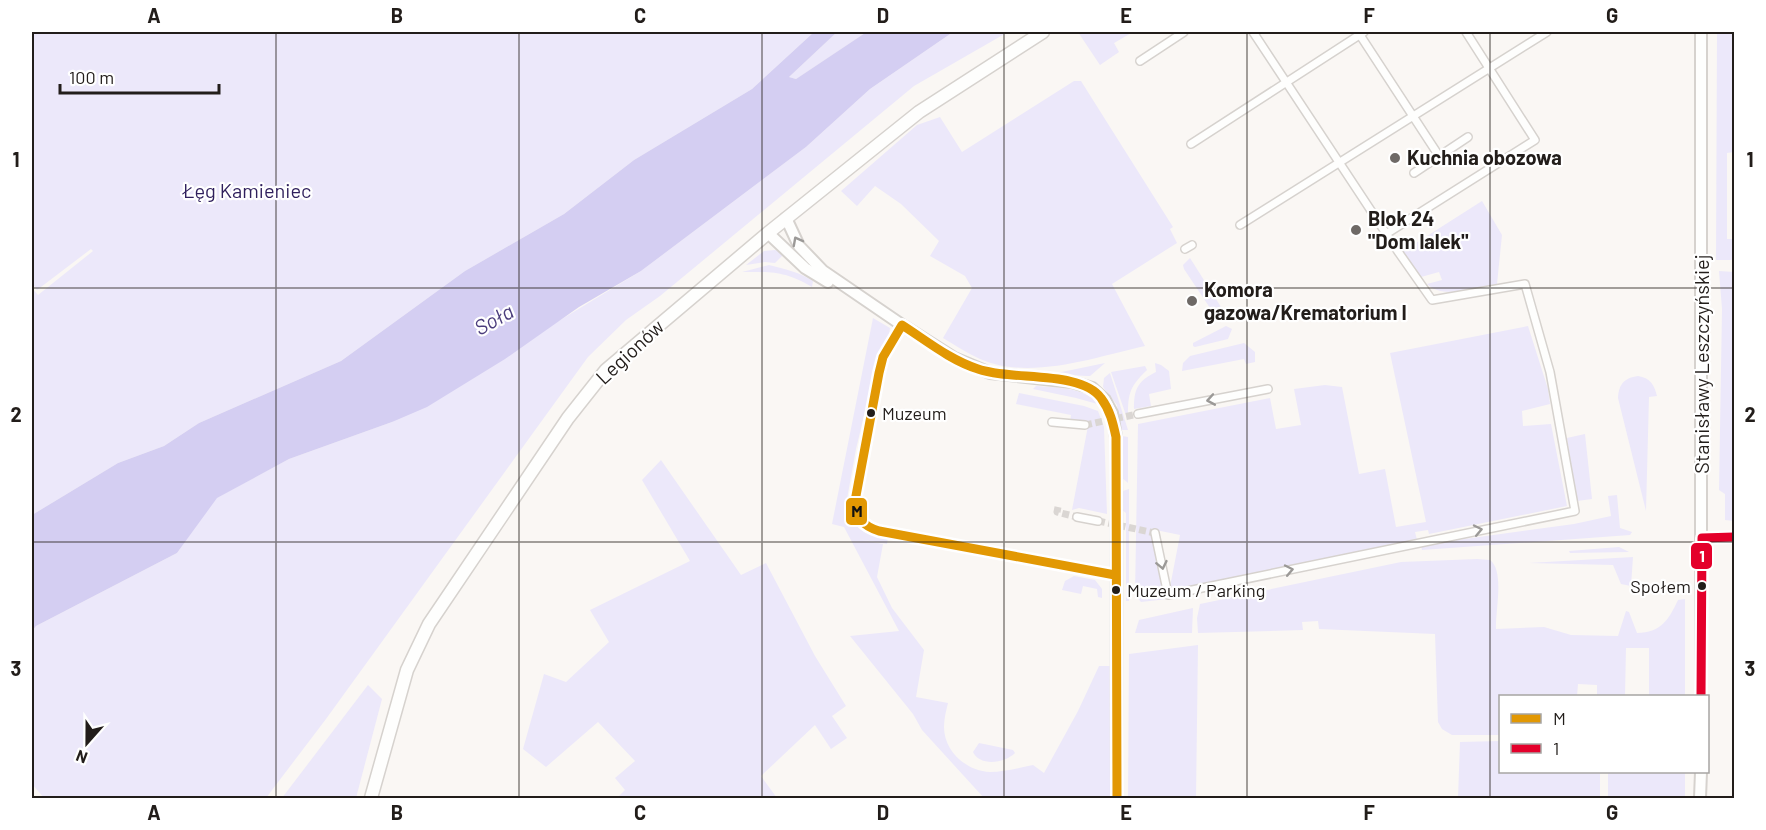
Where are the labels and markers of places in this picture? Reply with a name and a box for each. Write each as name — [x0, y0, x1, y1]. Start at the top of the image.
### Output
place label: Kuchnia obozowa — [1407, 145, 1562, 169]
marker: Kuchnia obozowa — [1388, 151, 1402, 165]
place label: Blok 24 "Dom lalek" — [1368, 206, 1468, 253]
marker: Blok 24 "Dom lalek" — [1349, 223, 1363, 237]
place label: Komora gazowa/Krematorium I — [1204, 277, 1407, 324]
marker: Komora gazowa/Krematorium I — [1185, 294, 1199, 308]
place label: Muzeum — [882, 402, 947, 424]
marker: Muzeum — [865, 407, 877, 419]
place label: Społem — [1630, 575, 1691, 597]
place label: Muzeum / Parking — [1127, 579, 1265, 601]
marker: Społem — [1696, 580, 1708, 592]
marker: Muzeum / Parking — [1110, 584, 1122, 596]

